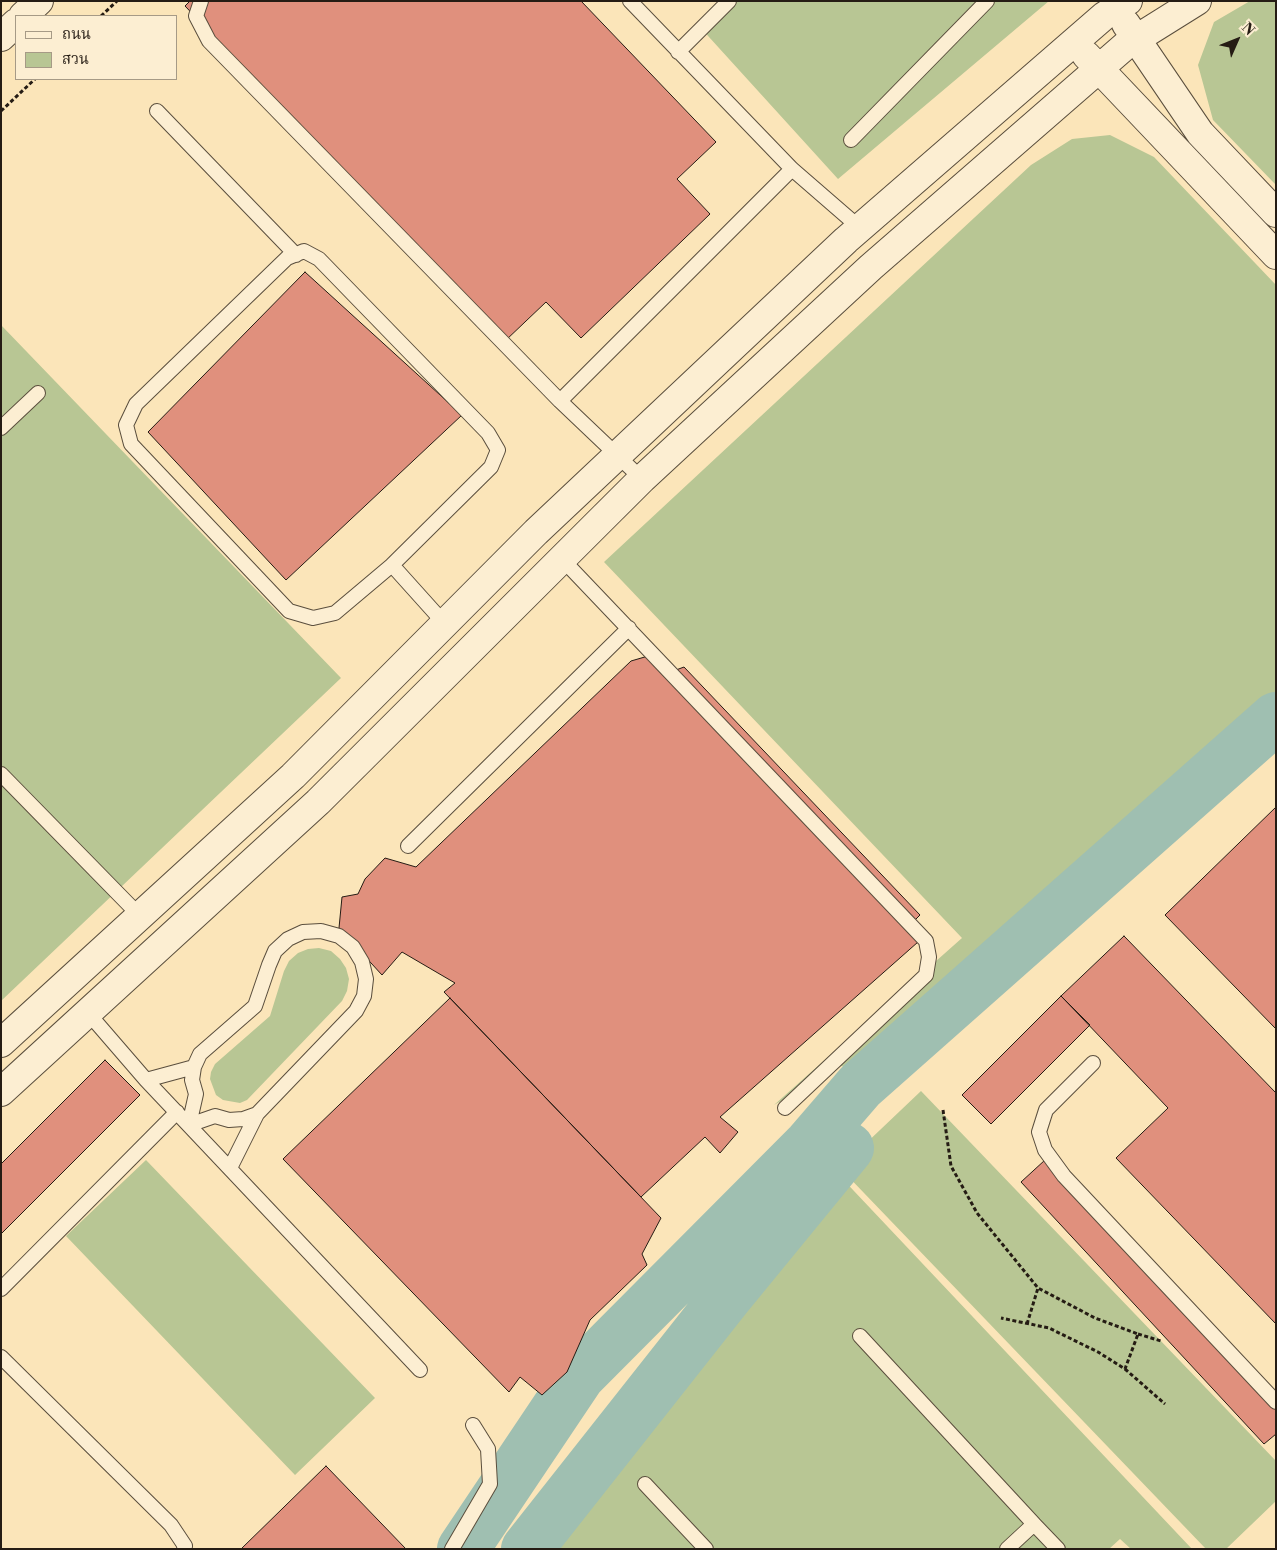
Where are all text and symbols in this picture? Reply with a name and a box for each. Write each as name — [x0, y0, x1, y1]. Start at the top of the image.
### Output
legend — [15, 15, 178, 80]
north arrow — [1212, 15, 1262, 65]
text: N — [1237, 19, 1258, 40]
text: ถนน — [62, 25, 91, 44]
text: สวน — [62, 50, 89, 69]

